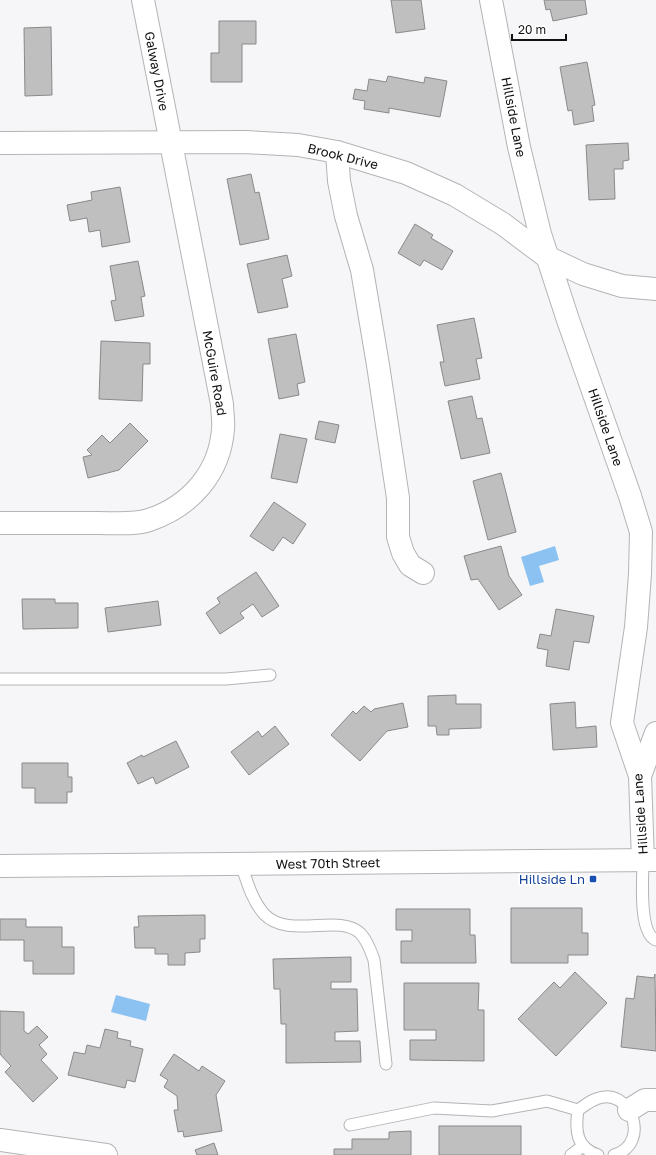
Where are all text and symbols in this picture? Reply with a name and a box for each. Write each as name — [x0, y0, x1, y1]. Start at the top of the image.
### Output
scale bar — [512, 16, 566, 42]
text: 20 m — [518, 22, 546, 37]
street label: Galway Drive — [141, 30, 173, 112]
street label: Hillside Lane — [498, 76, 530, 158]
street label: Brook Drive — [306, 140, 380, 172]
street label: McGuire Road — [200, 329, 230, 417]
street label: Hillside Lane — [585, 386, 627, 468]
street label: Hillside Lane — [629, 773, 651, 855]
street label: West 70th Street — [276, 854, 380, 872]
place label: Hillside Ln — [519, 871, 585, 887]
marker: Hillside Ln — [588, 874, 598, 884]

